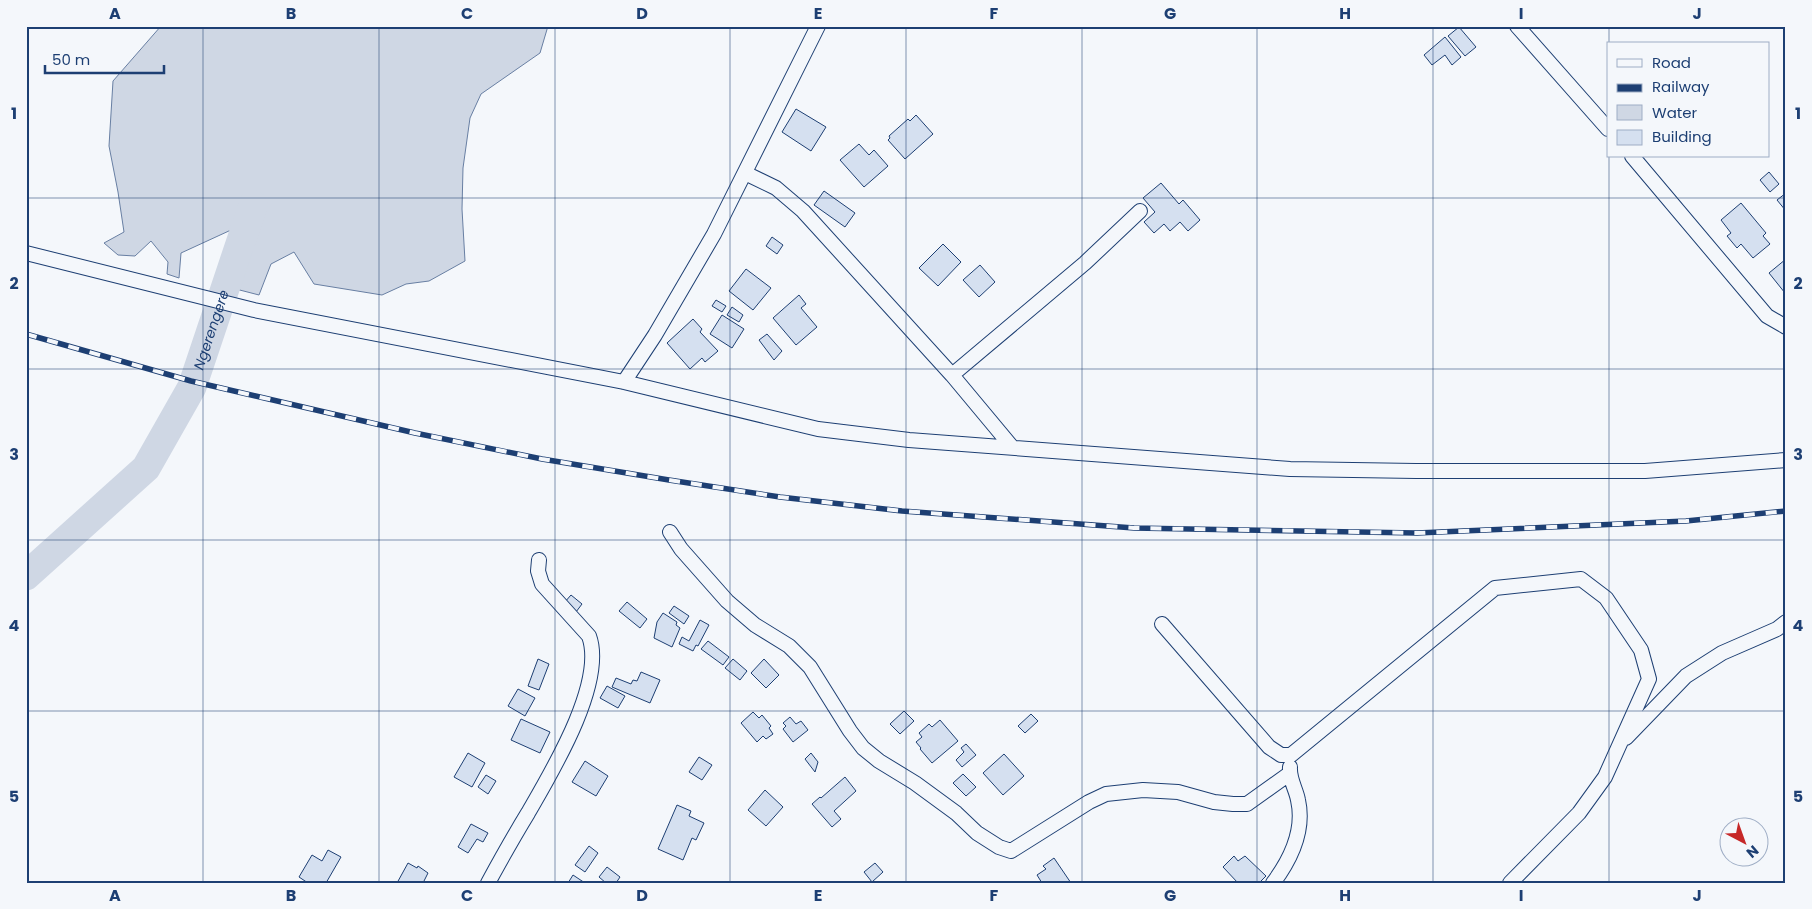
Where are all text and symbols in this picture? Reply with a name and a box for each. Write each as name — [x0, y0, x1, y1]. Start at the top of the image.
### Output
text: A — [109, 2, 121, 25]
text: B — [286, 2, 296, 25]
text: C — [461, 2, 473, 25]
text: D — [636, 2, 648, 25]
text: E — [814, 2, 822, 25]
text: F — [990, 2, 999, 25]
text: G — [1164, 2, 1176, 25]
text: H — [1339, 2, 1351, 25]
text: I — [1519, 2, 1523, 25]
text: J — [1692, 2, 1702, 25]
scale bar — [45, 42, 164, 74]
legend — [1607, 42, 1770, 158]
text: 50 m — [52, 49, 90, 70]
text: Road — [1652, 52, 1691, 73]
text: Railway — [1652, 76, 1710, 97]
text: 1 — [11, 102, 17, 125]
text: Water — [1652, 102, 1698, 123]
text: 1 — [1795, 102, 1801, 125]
text: Building — [1652, 126, 1712, 147]
text: 2 — [9, 272, 19, 295]
text: 2 — [1793, 272, 1803, 295]
water label: Ngerengere — [189, 287, 234, 372]
text: 3 — [9, 443, 19, 466]
text: 3 — [1793, 443, 1803, 466]
text: 4 — [9, 614, 20, 637]
text: 4 — [1793, 614, 1804, 637]
text: 5 — [9, 785, 19, 808]
text: 5 — [1793, 785, 1803, 808]
north arrow — [1720, 816, 1770, 866]
text: N — [1742, 841, 1763, 863]
text: A — [109, 884, 121, 907]
text: B — [286, 884, 296, 907]
text: C — [461, 884, 473, 907]
text: D — [636, 884, 648, 907]
text: E — [814, 884, 822, 907]
text: F — [990, 884, 999, 907]
text: G — [1164, 884, 1176, 907]
text: H — [1339, 884, 1351, 907]
text: I — [1519, 884, 1523, 907]
text: J — [1692, 884, 1702, 907]

